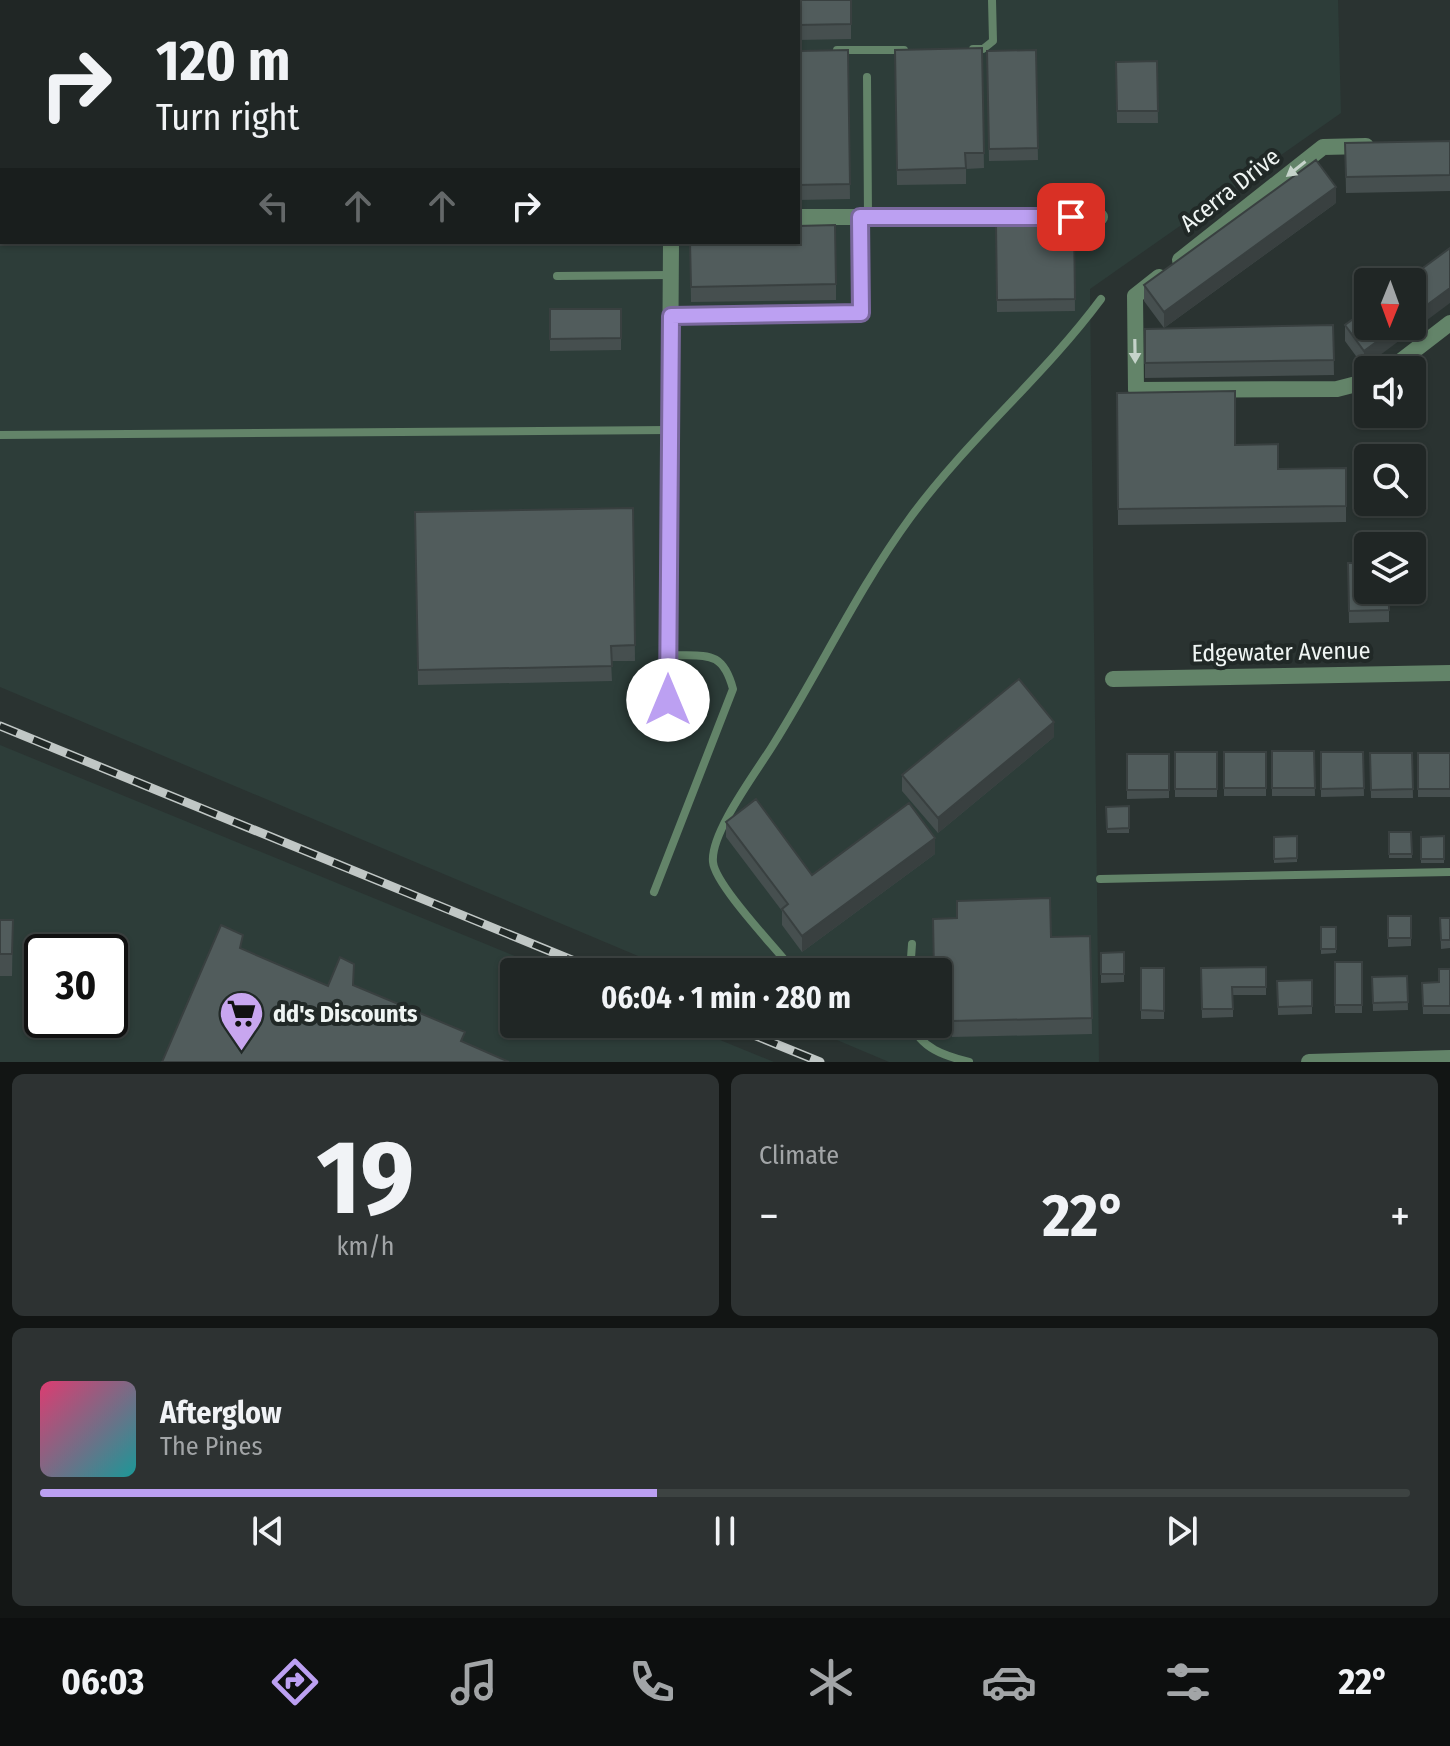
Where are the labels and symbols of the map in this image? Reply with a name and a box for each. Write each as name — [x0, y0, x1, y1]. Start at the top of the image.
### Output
street label: Acerra Drive — [1175, 142, 1285, 238]
one-way arrow — [1286, 160, 1306, 176]
pin — [1037, 183, 1105, 251]
north arrow — [1354, 268, 1426, 340]
one-way arrow — [1129, 339, 1141, 364]
street label: Edgewater Avenue — [1191, 636, 1371, 668]
position arrow — [626, 658, 710, 742]
speed limit sign: 30 — [24, 934, 128, 1038]
supermarket icon: dd's Discounts — [218, 990, 266, 1053]
place label: dd's Discounts — [273, 1000, 418, 1028]

